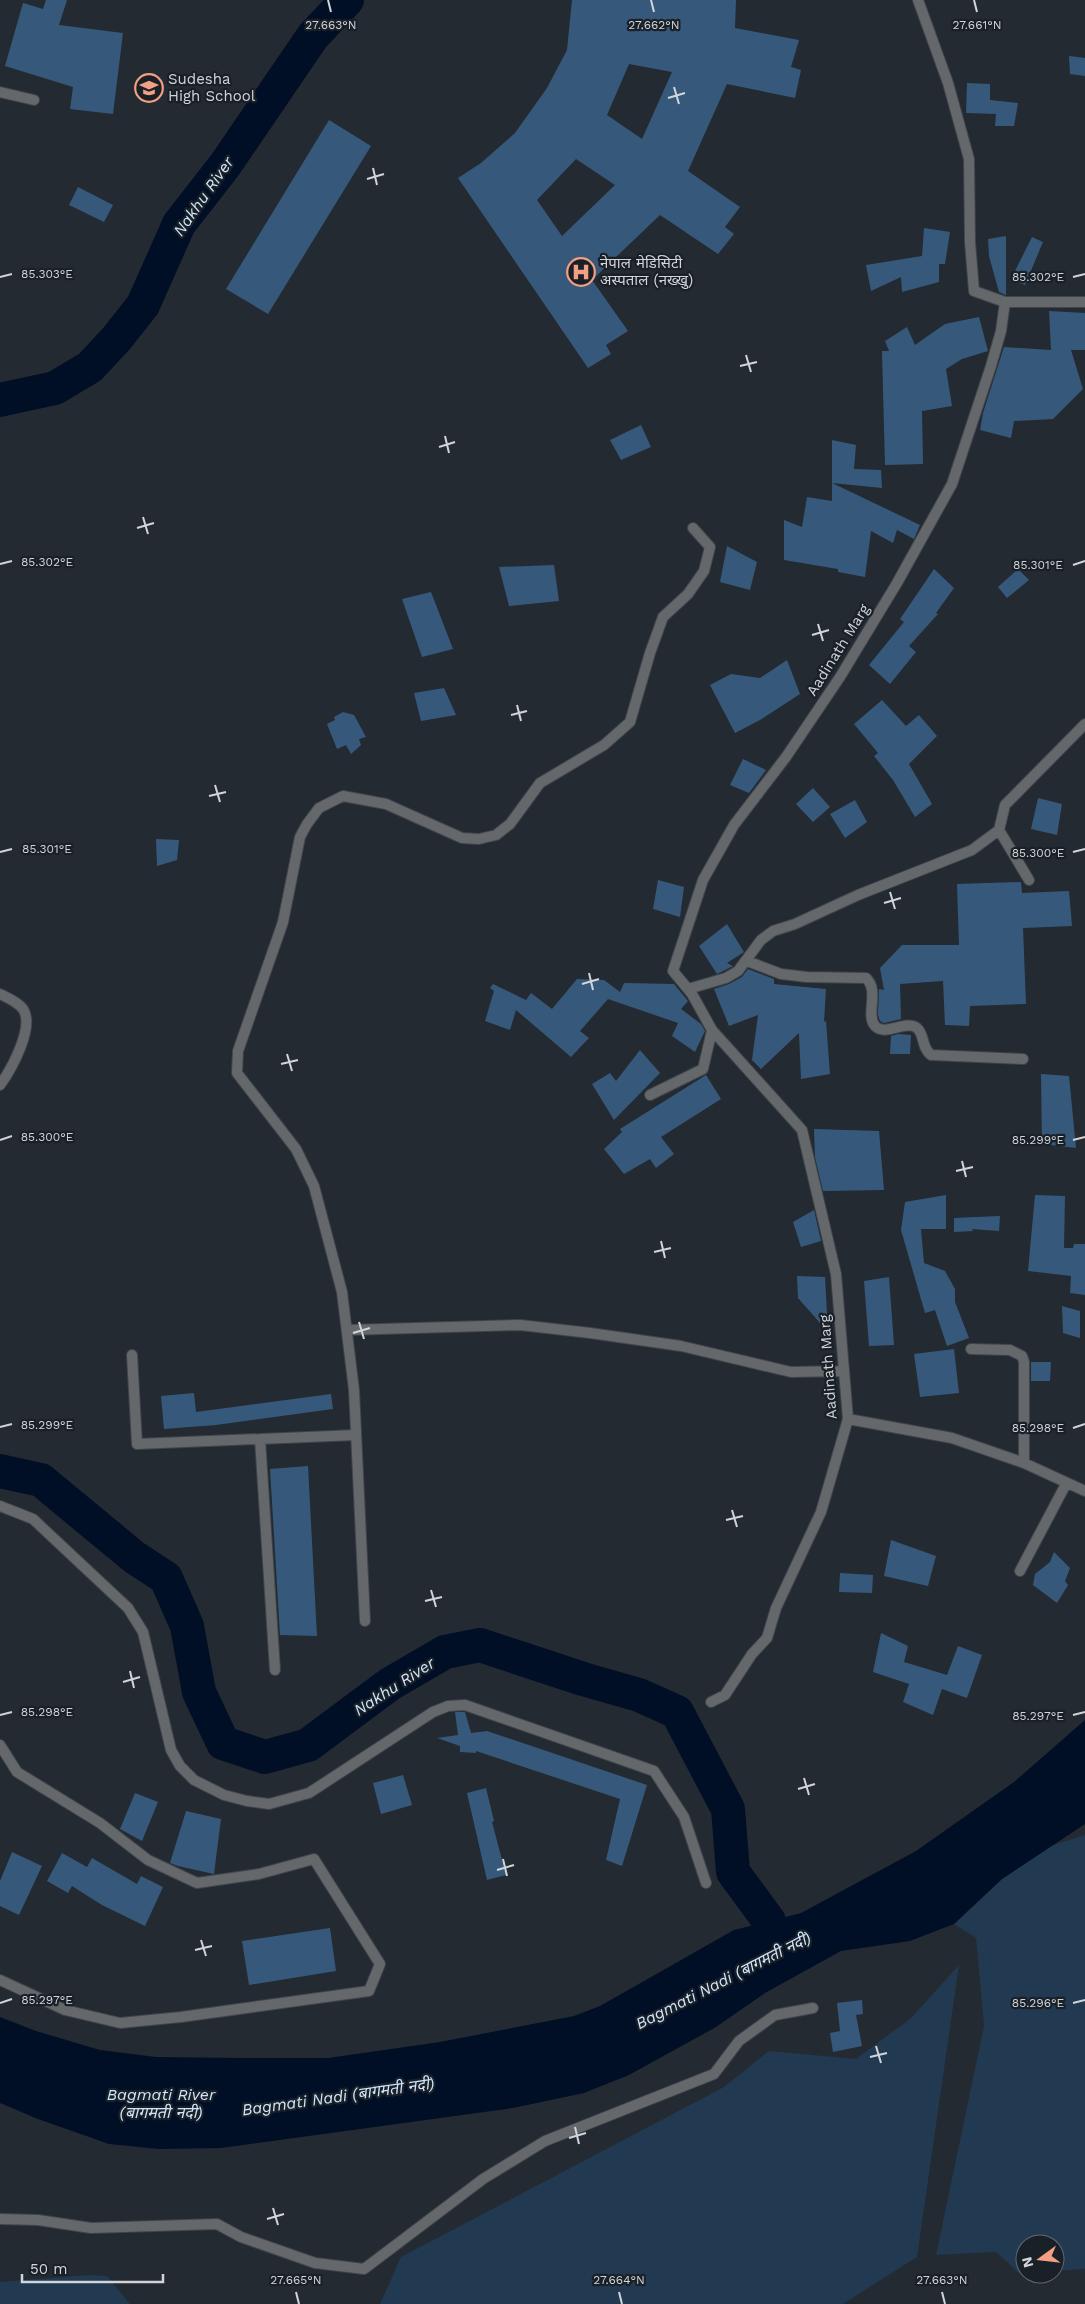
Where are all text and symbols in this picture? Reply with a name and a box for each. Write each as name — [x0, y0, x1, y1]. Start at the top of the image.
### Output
text: 27.663°N — [305, 18, 357, 32]
text: 27.662°N — [628, 18, 680, 32]
text: 27.661°N — [953, 18, 1001, 32]
place label: Sudesha High School — [168, 70, 256, 105]
school or university icon: Sudesha High School — [134, 73, 164, 103]
water label: Nakhu River — [169, 152, 238, 240]
place label: नेपाल मेडिसिटी अस्पताल (नख्खु) — [600, 254, 693, 290]
hospital icon: नेपाल मेडिसिटी अस्पताल (नख्खु) — [566, 257, 596, 287]
text: 85.303°E — [21, 267, 73, 281]
text: 85.302°E — [1012, 270, 1064, 284]
text: 85.302°E — [21, 555, 73, 569]
text: 85.301°E — [1013, 558, 1063, 572]
street label: Aadinath Marg — [803, 601, 873, 699]
text: 85.301°E — [22, 842, 72, 856]
text: 85.300°E — [1012, 846, 1065, 860]
text: 85.300°E — [21, 1130, 74, 1144]
text: 85.299°E — [1012, 1133, 1065, 1147]
street label: Aadinath Marg — [815, 1314, 841, 1420]
text: 85.299°E — [21, 1418, 74, 1432]
text: 85.298°E — [1012, 1421, 1065, 1435]
water label: Nakhu River — [350, 1653, 439, 1720]
text: 85.298°E — [21, 1705, 74, 1719]
text: 85.297°E — [1012, 1709, 1064, 1723]
water label: Bagmati Nadi (बागमती नदी) — [632, 1928, 814, 2033]
text: 85.297°E — [21, 1993, 73, 2007]
text: 85.296°E — [1012, 1996, 1065, 2010]
water label: Bagmati Nadi (बागमती नदी) — [241, 2074, 436, 2119]
water label: Bagmati River (बागमती नदी) — [107, 2085, 216, 2122]
north arrow — [1015, 2234, 1065, 2284]
scale bar — [22, 2252, 164, 2284]
text: N — [1018, 2255, 1037, 2269]
text: 50 m — [30, 2260, 67, 2278]
text: 27.665°N — [270, 2273, 322, 2287]
text: 27.664°N — [593, 2273, 645, 2287]
text: 27.663°N — [916, 2273, 968, 2287]

